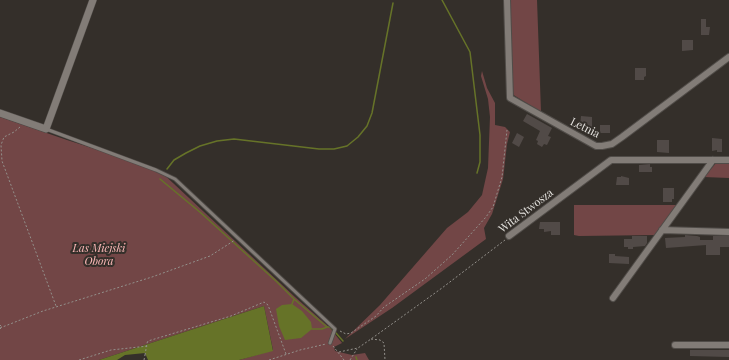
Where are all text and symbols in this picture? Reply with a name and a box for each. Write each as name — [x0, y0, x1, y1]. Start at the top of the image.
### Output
street label: Letnia — [568, 115, 602, 141]
street label: Wita Stwosza — [496, 186, 556, 236]
park label: Las Miejski Obora — [73, 242, 125, 268]

